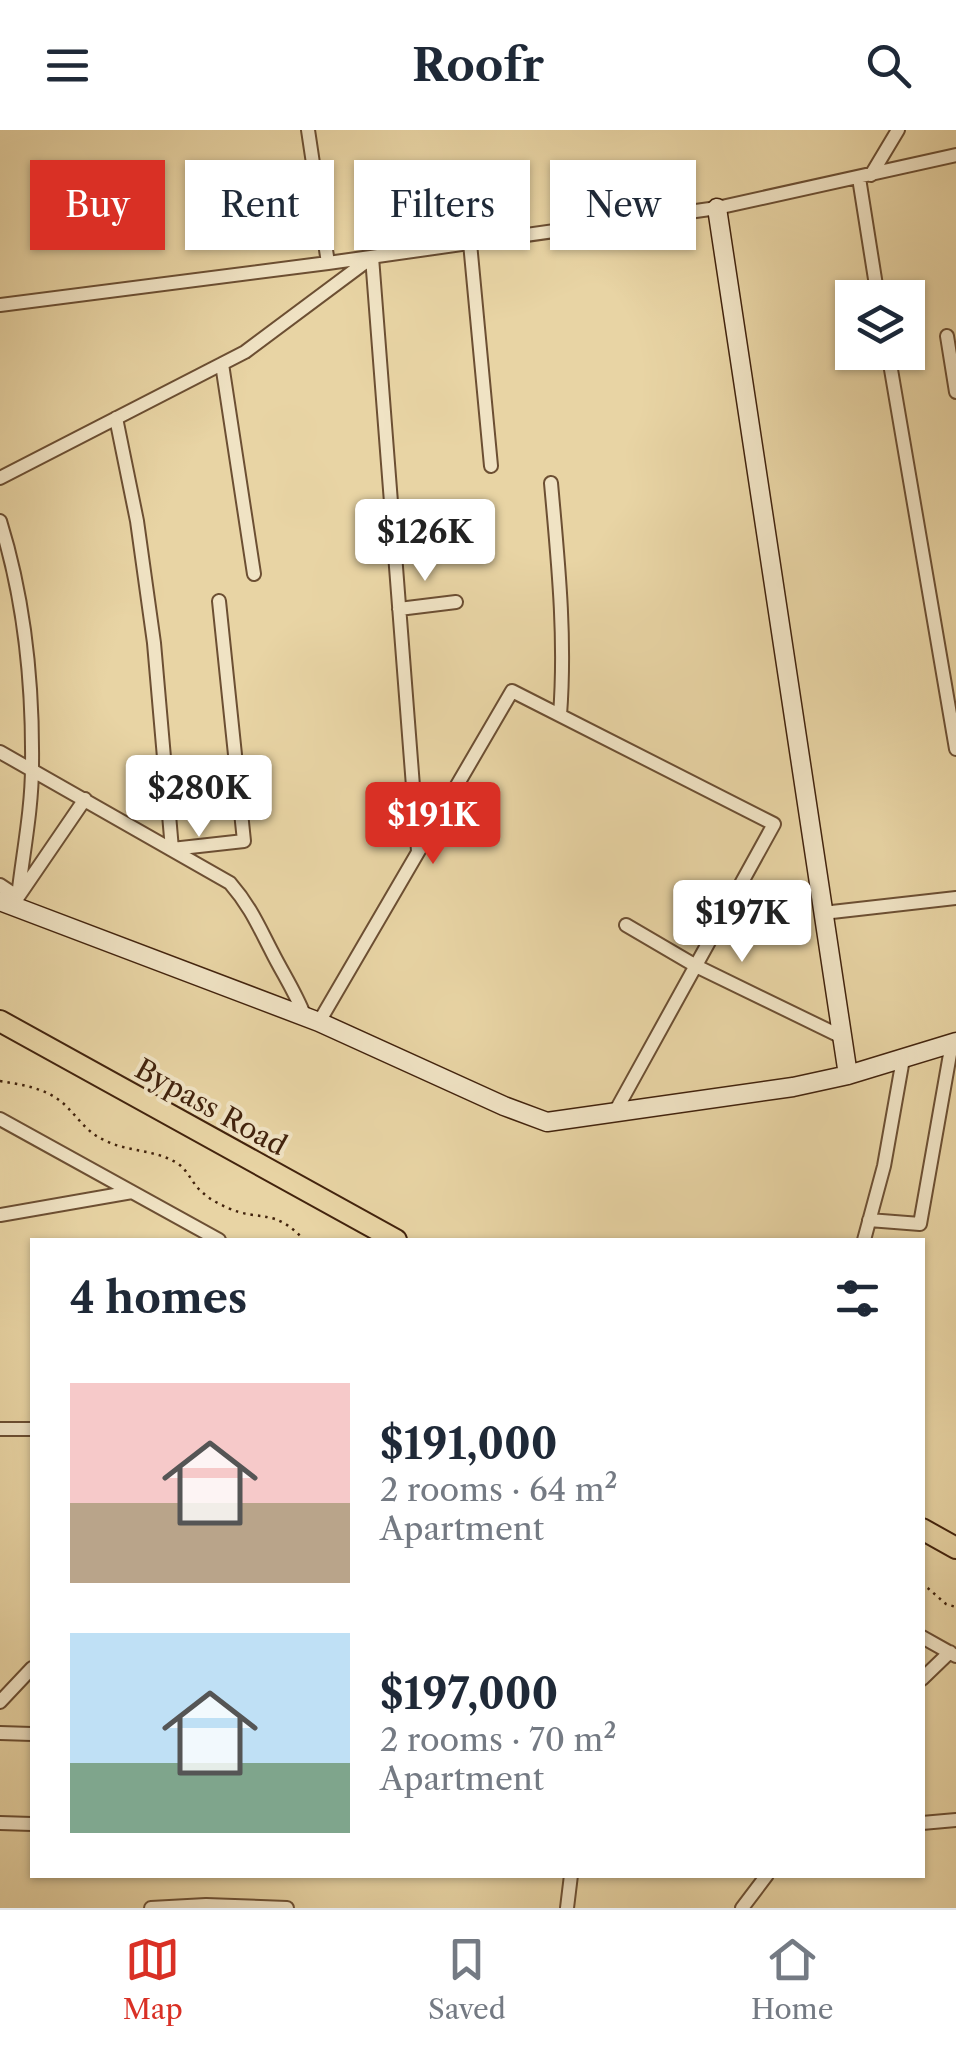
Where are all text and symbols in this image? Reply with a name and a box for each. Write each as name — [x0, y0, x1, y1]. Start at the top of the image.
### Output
text: Roofr — [412, 37, 544, 93]
icon: menu — [40, 38, 95, 93]
icon: search — [861, 38, 916, 93]
chip: Buy — [30, 160, 165, 250]
chip: Rent — [185, 160, 334, 250]
chip: Filters — [354, 160, 530, 250]
chip: New — [550, 160, 696, 250]
map controls — [835, 280, 925, 370]
button: layers — [835, 280, 925, 370]
pin: $126K — [355, 499, 495, 584]
text: $126K — [377, 512, 473, 551]
pin: $280K — [129, 755, 269, 840]
text: $280K — [148, 768, 250, 807]
pin: $191K — [363, 782, 503, 867]
text: $191K — [387, 795, 479, 834]
pin: $197K — [672, 880, 812, 965]
text: $197K — [695, 893, 789, 932]
street label: Bypass Road — [129, 1051, 293, 1163]
icon: filters — [830, 1271, 885, 1326]
text: 4 homes — [70, 1272, 247, 1324]
text: $191,000 — [380, 1418, 558, 1470]
icon: home — [150, 1423, 270, 1543]
text: 2 rooms · 64 m² — [380, 1470, 618, 1509]
text: Apartment — [380, 1509, 544, 1548]
text: $197,000 — [380, 1668, 558, 1720]
icon: home — [150, 1673, 270, 1793]
text: 2 rooms · 70 m² — [380, 1720, 616, 1759]
text: Apartment — [380, 1759, 544, 1798]
tab: Map — [123, 1932, 183, 2026]
tab: Saved — [428, 1932, 506, 2026]
tab: Home — [751, 1932, 833, 2026]

